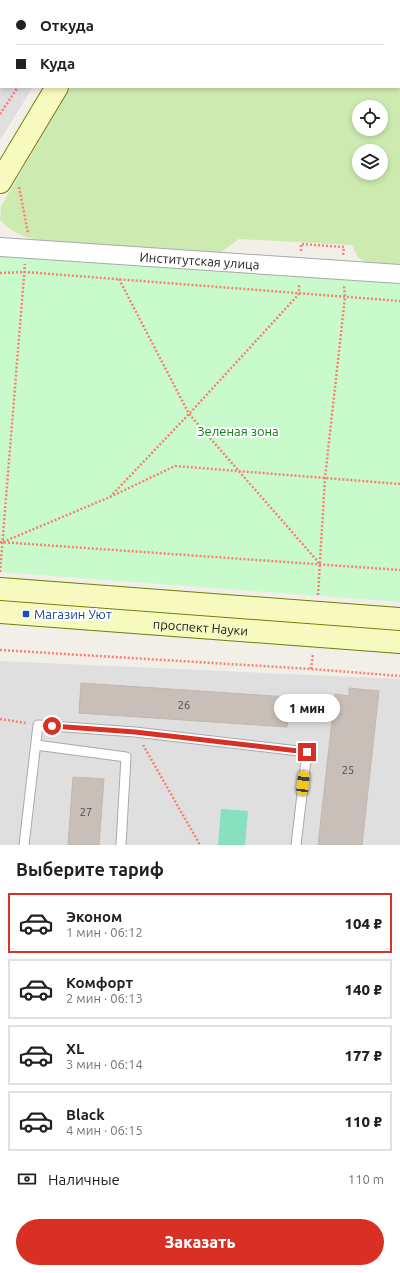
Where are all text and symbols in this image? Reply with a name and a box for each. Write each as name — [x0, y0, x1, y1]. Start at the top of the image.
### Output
text: Откуда — [40, 17, 94, 34]
text: Куда — [40, 55, 75, 72]
map controls — [352, 100, 388, 180]
button: locate — [352, 100, 388, 136]
button: layers — [352, 144, 388, 180]
street label: Институтская улица — [139, 249, 260, 271]
park label: Зеленая зона — [197, 424, 279, 438]
place label: Магазин Уют — [34, 607, 112, 621]
marker: Магазин Уют — [21, 609, 31, 619]
street label: проспект Науки — [152, 616, 248, 638]
callout: 1 мин — [274, 694, 340, 722]
house number: 26 — [178, 699, 190, 711]
text: 1 мин — [289, 701, 325, 715]
route start — [43, 717, 61, 735]
route end — [298, 743, 316, 761]
house number: 25 — [342, 764, 354, 776]
car — [296, 770, 310, 796]
house number: 27 — [80, 806, 92, 818]
text: Выберите тариф — [16, 859, 164, 879]
icon: car — [18, 905, 54, 941]
text: Эконом — [66, 908, 122, 925]
text: 104 ₽ — [345, 915, 382, 932]
text: 1 мин · 06:12 — [66, 925, 143, 939]
icon: car — [18, 971, 54, 1007]
text: Комфорт — [66, 974, 133, 991]
text: 140 ₽ — [345, 981, 382, 998]
text: 2 мин · 06:13 — [66, 991, 143, 1005]
icon: car — [18, 1037, 54, 1073]
text: XL — [66, 1040, 84, 1057]
text: 177 ₽ — [345, 1047, 382, 1064]
text: 3 мин · 06:14 — [66, 1057, 143, 1071]
icon: car — [18, 1103, 54, 1139]
text: Black — [66, 1106, 105, 1123]
text: 110 ₽ — [345, 1113, 382, 1130]
text: 4 мин · 06:15 — [66, 1123, 143, 1137]
icon: cash — [16, 1168, 38, 1190]
text: Наличные — [48, 1171, 120, 1188]
text: 110 m — [348, 1172, 384, 1186]
button: Заказать — [16, 1219, 384, 1265]

